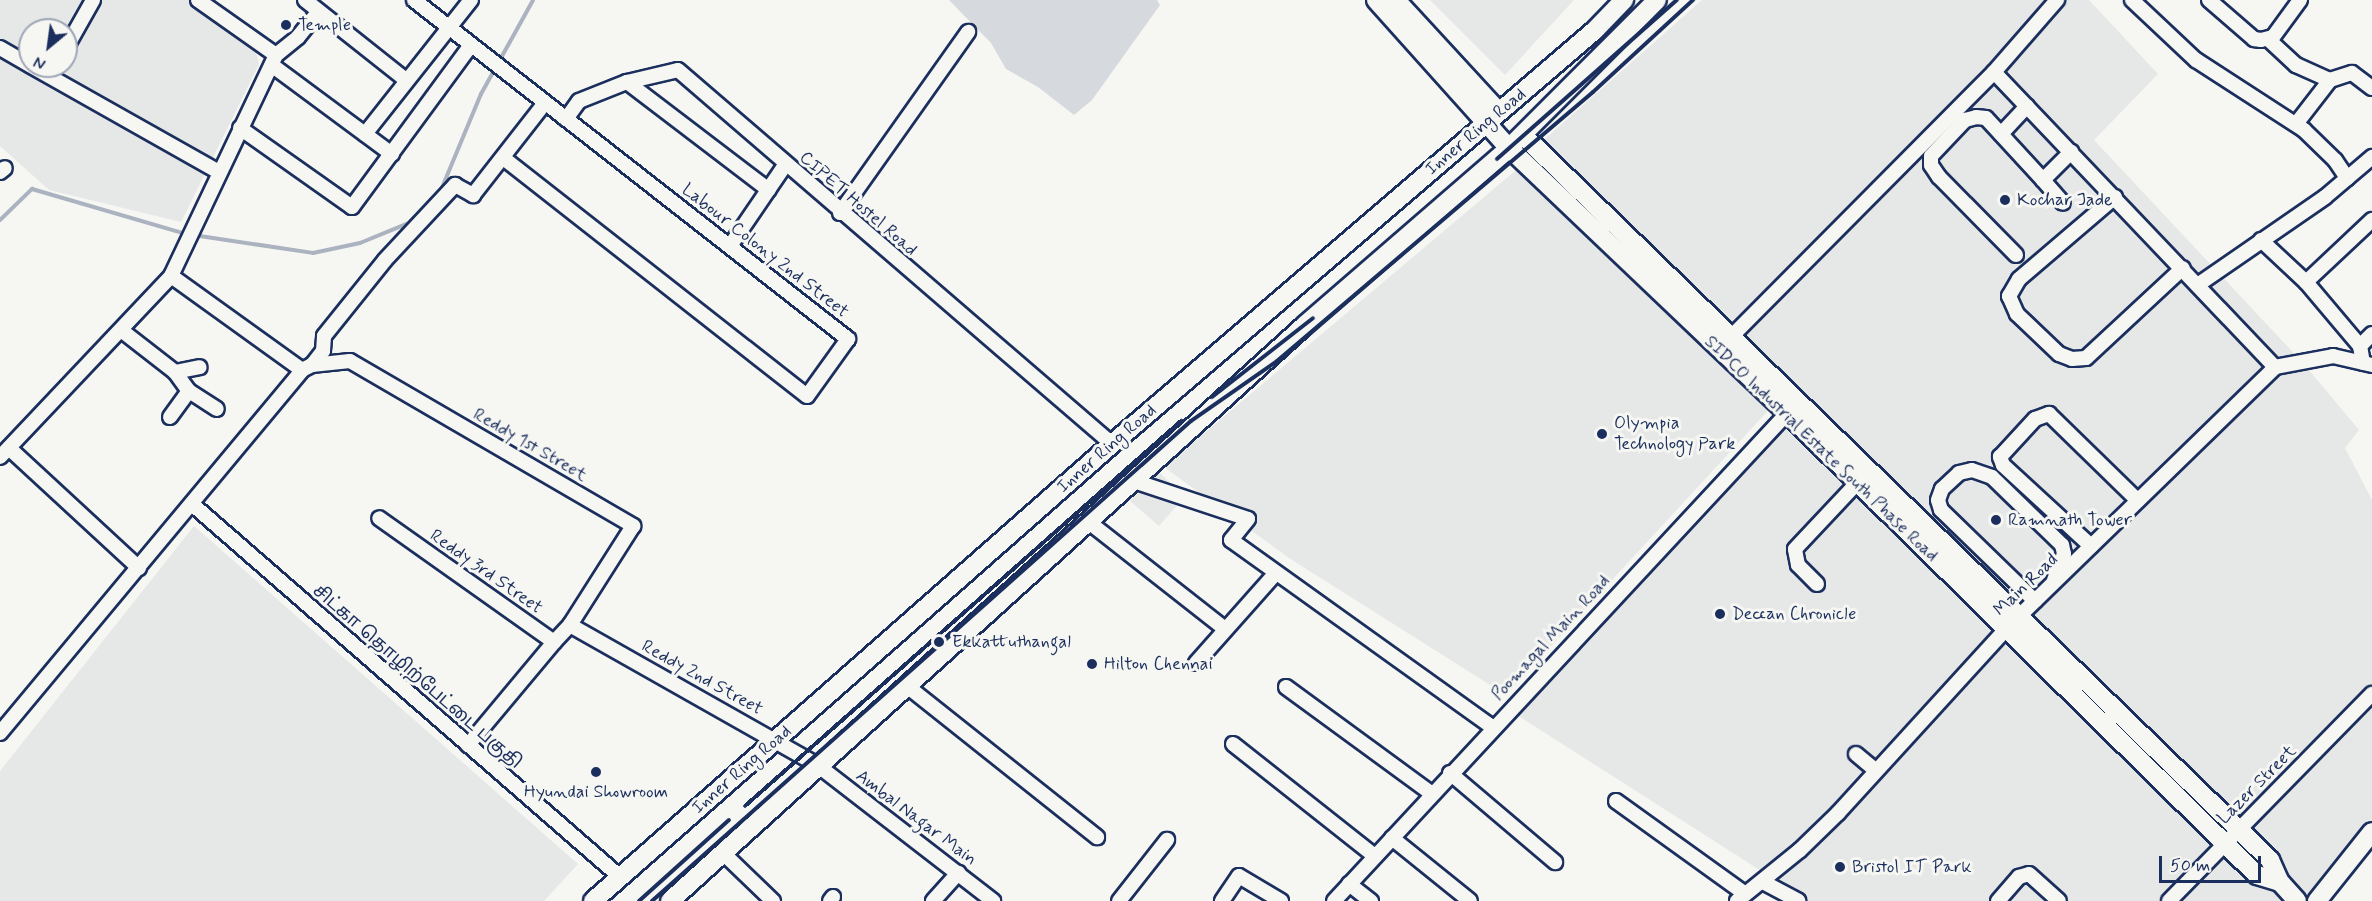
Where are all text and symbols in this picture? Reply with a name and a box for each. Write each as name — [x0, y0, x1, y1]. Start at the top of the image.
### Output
place label: Temple — [298, 14, 351, 36]
north arrow — [18, 18, 78, 78]
marker: Temple — [279, 18, 293, 32]
text: N — [30, 51, 50, 74]
street label: Inner Ring Road — [1421, 84, 1531, 180]
street label: CIPET Hostel Road — [795, 147, 921, 261]
street label: Labour Colony 2nd Street — [678, 179, 852, 323]
place label: Kochar Jade — [2017, 189, 2114, 211]
marker: Kochar Jade — [1998, 193, 2012, 207]
street label: SIDCO Industrial Estate South Phase Road — [1699, 330, 1943, 568]
street label: Inner Ring Road — [1053, 400, 1161, 498]
street label: Reddy 1st Street — [469, 404, 591, 486]
place label: Olympia Technology Park — [1614, 413, 1734, 456]
marker: Olympia Technology Park — [1595, 427, 1609, 441]
place label: Ramnath Tower — [2008, 509, 2132, 531]
marker: Ramnath Tower — [1989, 513, 2003, 527]
street label: Reddy 3rd Street — [426, 525, 546, 619]
street label: Main Road — [1990, 549, 2062, 621]
street label: Poomagal Main Road — [1489, 572, 1613, 704]
street label: சிட்கா தொழிற்பேட்டை பகுதி — [308, 580, 526, 774]
place label: Deccan Chronicle — [1732, 603, 1860, 625]
marker: Deccan Chronicle — [1713, 607, 1727, 621]
place label: Ekkattuthangal — [952, 631, 1071, 653]
marker: Ekkattuthangal — [930, 633, 948, 651]
street label: Reddy 2nd Street — [638, 636, 766, 720]
place label: Hilton Chennai — [1104, 653, 1220, 675]
marker: Hilton Chennai — [1085, 657, 1099, 671]
street label: Inner Ring Road — [688, 721, 796, 819]
street label: Lazer Street — [2213, 741, 2301, 829]
marker: Hyundai Showroom — [589, 765, 603, 779]
street label: Ambal Nagar Main — [852, 766, 980, 870]
place label: Hyundai Showroom — [524, 781, 668, 803]
scale bar — [2162, 844, 2264, 882]
text: 50 m — [2170, 854, 2210, 878]
place label: Bristol IT Park — [1852, 856, 1964, 878]
marker: Bristol IT Park — [1833, 860, 1847, 874]

